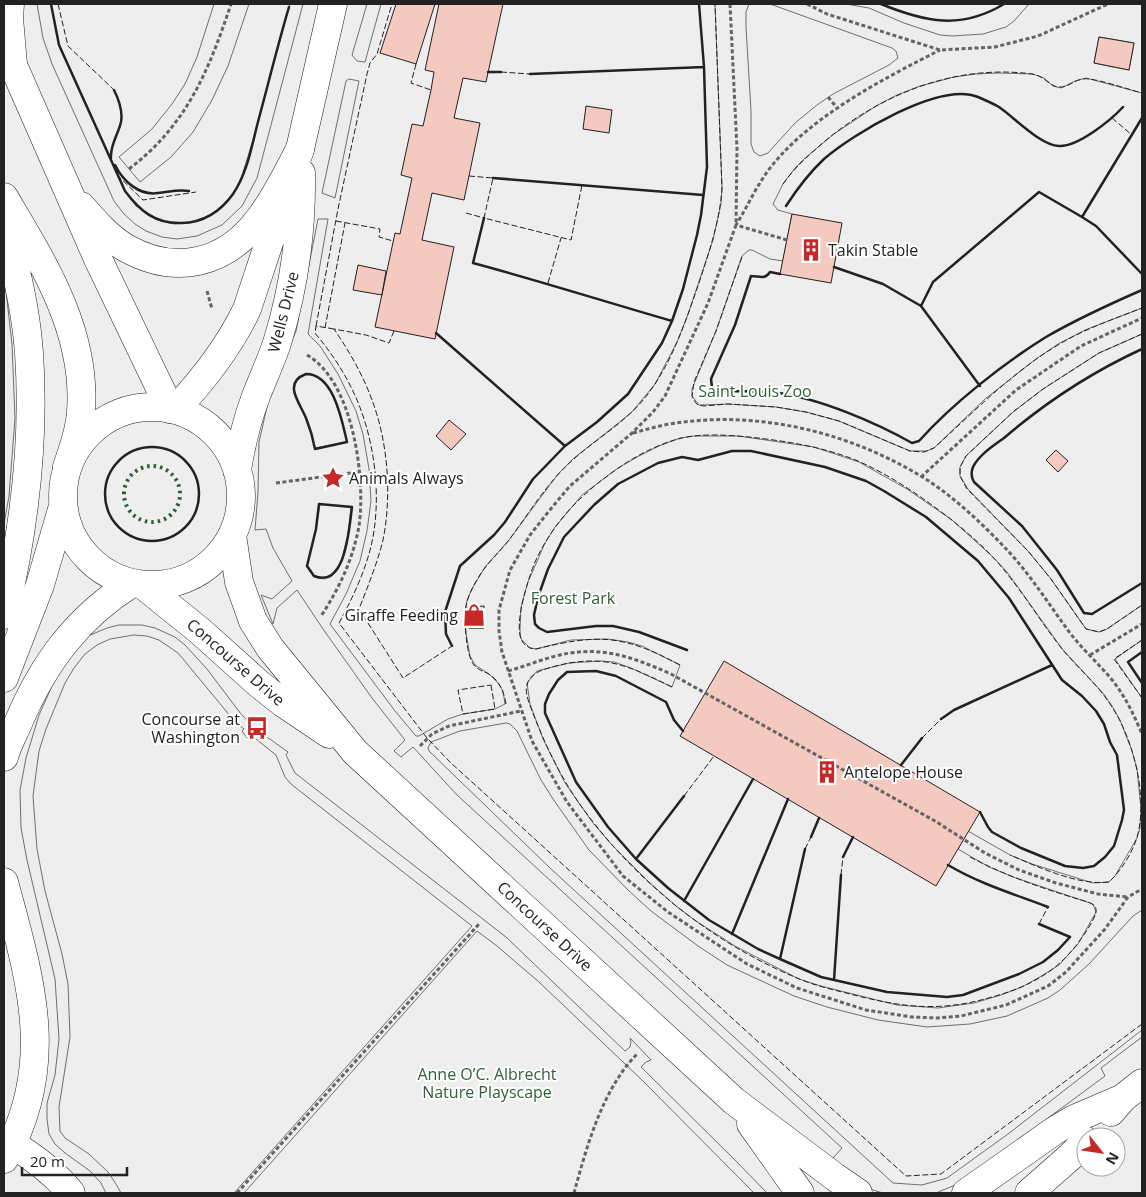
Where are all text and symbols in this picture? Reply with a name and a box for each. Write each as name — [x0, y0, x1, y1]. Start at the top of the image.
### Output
building icon: Takin Stable — [798, 237, 824, 263]
place label: Takin Stable — [828, 239, 918, 261]
street label: Wells Drive — [262, 269, 304, 355]
park label: Saint Louis Zoo — [698, 380, 812, 402]
place icon: Animals Always — [320, 465, 346, 491]
place label: Animals Always — [349, 467, 464, 489]
park label: Forest Park — [531, 587, 616, 609]
shop icon: Giraffe Feeding — [461, 602, 487, 628]
place label: Giraffe Feeding — [344, 604, 458, 626]
street label: Concourse Drive — [182, 613, 290, 711]
place label: Concourse at Washington — [141, 708, 240, 748]
bus stop icon: Concourse at Washington — [244, 715, 270, 741]
building icon: Antelope House — [814, 759, 840, 785]
place label: Antelope House — [844, 761, 963, 783]
street label: Concourse Drive — [492, 876, 598, 976]
park label: Anne O’C. Albrecht Nature Playscape — [417, 1063, 557, 1103]
north arrow — [1076, 1127, 1126, 1177]
scale bar — [22, 1144, 128, 1176]
text: N — [1102, 1149, 1124, 1168]
text: 20 m — [30, 1151, 65, 1171]

